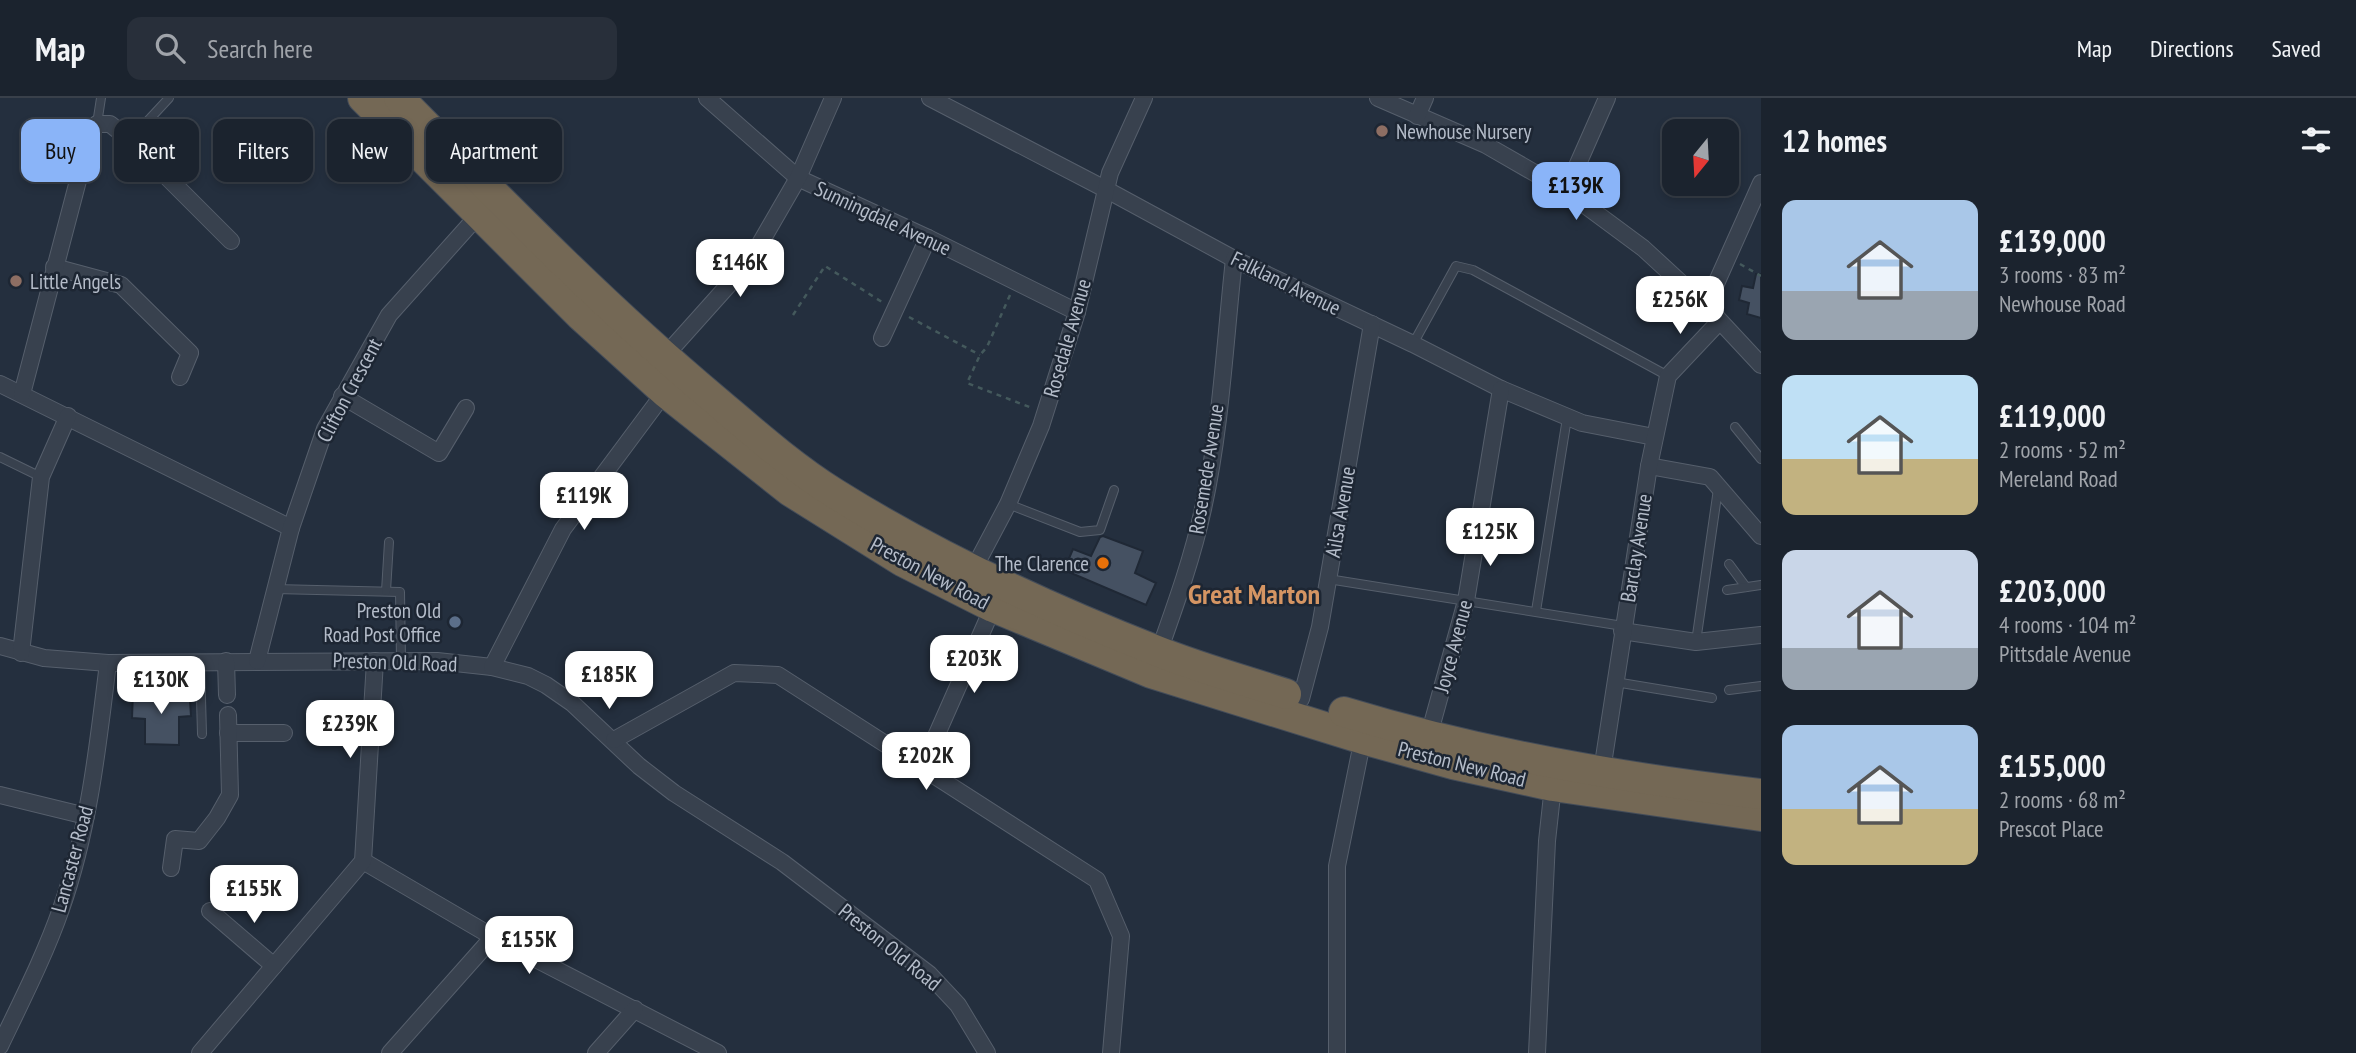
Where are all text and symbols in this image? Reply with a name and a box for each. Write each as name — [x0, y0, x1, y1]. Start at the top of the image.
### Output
search box — [127, 17, 617, 80]
text: Map — [35, 27, 85, 70]
icon: search — [151, 29, 189, 67]
text: Search here — [207, 32, 313, 65]
text: Map — [2077, 33, 2112, 64]
text: Directions — [2150, 33, 2234, 64]
text: Saved — [2272, 33, 2321, 64]
place label: Newhouse Nursery — [1396, 118, 1532, 145]
chip: Buy — [21, 119, 100, 182]
chip: Rent — [114, 119, 199, 182]
chip: Filters — [213, 119, 313, 182]
chip: New — [327, 119, 412, 182]
chip: Apartment — [426, 119, 562, 182]
north arrow — [1662, 119, 1740, 196]
map controls — [1662, 119, 1739, 196]
text: 12 homes — [1782, 121, 1887, 160]
icon: filters — [2297, 121, 2335, 159]
marker: Newhouse Nursery — [1374, 123, 1390, 139]
pin: £139K — [1527, 162, 1625, 222]
text: £139K — [1548, 170, 1604, 199]
street label: Sunningdale Avenue — [810, 175, 956, 261]
text: £139,000 — [1999, 221, 2106, 260]
icon: home — [1838, 228, 1922, 312]
pin: £146K — [691, 240, 789, 299]
street label: Falkland Avenue — [1227, 245, 1345, 321]
text: £146K — [712, 247, 768, 276]
text: 3 rooms · 83 m² — [1999, 260, 2126, 289]
place label: Little Angels — [30, 268, 121, 295]
marker: Little Angels — [8, 273, 24, 289]
street label: Rosedale Avenue — [1037, 276, 1097, 400]
pin: £256K — [1631, 276, 1729, 336]
text: £256K — [1652, 284, 1708, 313]
text: Newhouse Road — [1999, 289, 2126, 318]
street label: Clifton Crescent — [310, 333, 388, 447]
text: £119,000 — [1999, 396, 2106, 435]
street label: Rosemede Avenue — [1182, 402, 1230, 536]
icon: home — [1838, 403, 1922, 487]
text: 2 rooms · 52 m² — [1999, 435, 2126, 464]
street label: Ailsa Avenue — [1319, 464, 1361, 560]
text: Mereland Road — [1999, 464, 2118, 493]
pin: £119K — [535, 472, 633, 532]
text: £119K — [556, 480, 612, 509]
street label: Barclay Avenue — [1614, 492, 1658, 604]
pin: £125K — [1441, 508, 1539, 568]
text: £125K — [1462, 516, 1518, 545]
street label: Preston New Road — [866, 530, 994, 616]
place label: The Clarence — [995, 550, 1089, 577]
marker: The Clarence — [1095, 555, 1111, 571]
text: £203,000 — [1999, 571, 2106, 610]
district label: Great Marton — [1188, 575, 1320, 612]
icon: home — [1838, 578, 1922, 662]
place label: Preston Old Road Post Office — [324, 597, 441, 648]
street label: Joyce Avenue — [1427, 597, 1478, 696]
text: 4 rooms · 104 m² — [1999, 610, 2136, 639]
marker: Preston Old Road Post Office — [447, 614, 463, 630]
pin: £203K — [925, 636, 1023, 695]
text: Pittsdale Avenue — [1999, 639, 2131, 668]
text: £203K — [946, 643, 1002, 672]
street label: Preston Old Road — [332, 646, 458, 678]
pin: £185K — [560, 652, 658, 711]
pin: £130K — [112, 656, 210, 716]
text: £185K — [581, 659, 637, 688]
text: £130K — [133, 664, 189, 693]
pin: £239K — [301, 700, 399, 760]
text: £239K — [322, 708, 378, 737]
pin: £202K — [877, 732, 975, 792]
street label: Preston New Road — [1395, 735, 1529, 793]
text: £202K — [898, 740, 954, 769]
text: £155,000 — [1999, 746, 2106, 785]
icon: home — [1838, 753, 1922, 837]
text: 2 rooms · 68 m² — [1999, 785, 2126, 814]
street label: Lancaster Road — [45, 803, 99, 915]
text: Prescot Place — [1999, 814, 2104, 843]
pin: £155K — [205, 866, 303, 925]
text: £155K — [226, 873, 282, 902]
street label: Preston Old Road — [833, 897, 947, 997]
pin: £155K — [480, 916, 578, 976]
text: £155K — [501, 924, 557, 953]

